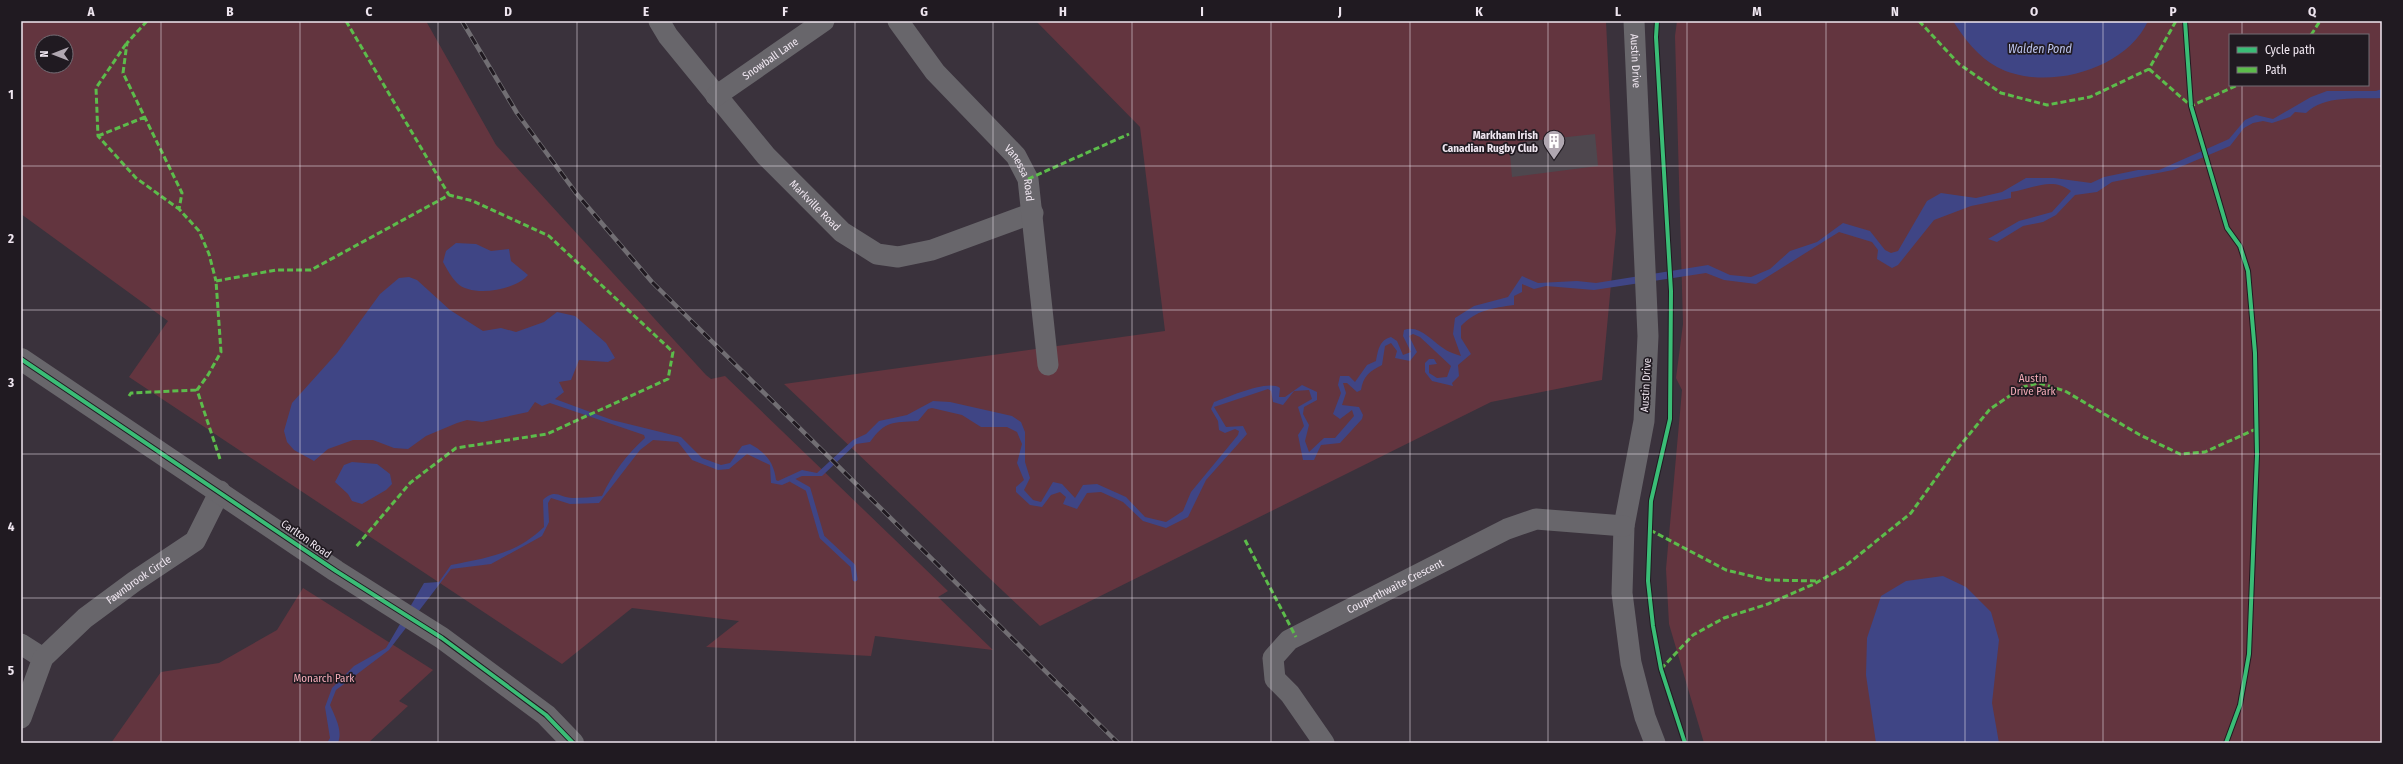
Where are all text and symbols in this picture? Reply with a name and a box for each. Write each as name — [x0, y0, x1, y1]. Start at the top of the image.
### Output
text: A — [86, 4, 95, 19]
text: B — [226, 4, 234, 19]
text: C — [366, 4, 373, 19]
text: D — [504, 4, 512, 19]
text: E — [643, 4, 649, 19]
text: F — [782, 4, 788, 19]
text: G — [920, 4, 928, 19]
text: H — [1059, 4, 1067, 19]
text: I — [1200, 4, 1204, 19]
text: J — [1337, 4, 1342, 19]
text: K — [1475, 4, 1483, 19]
text: L — [1615, 4, 1621, 19]
text: M — [1752, 4, 1762, 19]
text: N — [1891, 4, 1899, 19]
text: O — [2030, 4, 2038, 19]
text: P — [2169, 4, 2177, 19]
text: Q — [2308, 4, 2317, 19]
north arrow — [34, 34, 74, 74]
street label: Snowball Lane — [740, 34, 801, 82]
street label: Austin Drive — [1628, 34, 1643, 88]
legend — [2229, 34, 2369, 86]
water label: Walden Pond — [2008, 42, 2073, 56]
text: Cycle path — [2265, 43, 2315, 57]
text: N — [38, 51, 51, 57]
text: Path — [2265, 63, 2287, 77]
text: 1 — [8, 87, 14, 102]
building icon: Markham Irish Canadian Rugby Club — [1541, 128, 1567, 161]
place label: Markham Irish Canadian Rugby Club — [1442, 129, 1538, 155]
street label: Vanessa Road — [1002, 142, 1037, 202]
street label: Markville Road — [787, 177, 843, 233]
text: 2 — [7, 231, 14, 246]
street label: Austin Drive — [1638, 358, 1654, 412]
park label: Austin Drive Park — [2010, 372, 2057, 398]
text: 3 — [7, 375, 14, 390]
street label: Carlton Road — [279, 517, 333, 561]
text: 4 — [8, 519, 15, 534]
street label: Fawnbrook Circle — [104, 552, 174, 607]
street label: Couperthwaite Crescent — [1345, 556, 1446, 616]
text: 5 — [8, 663, 14, 678]
park label: Monarch Park — [294, 672, 355, 685]

